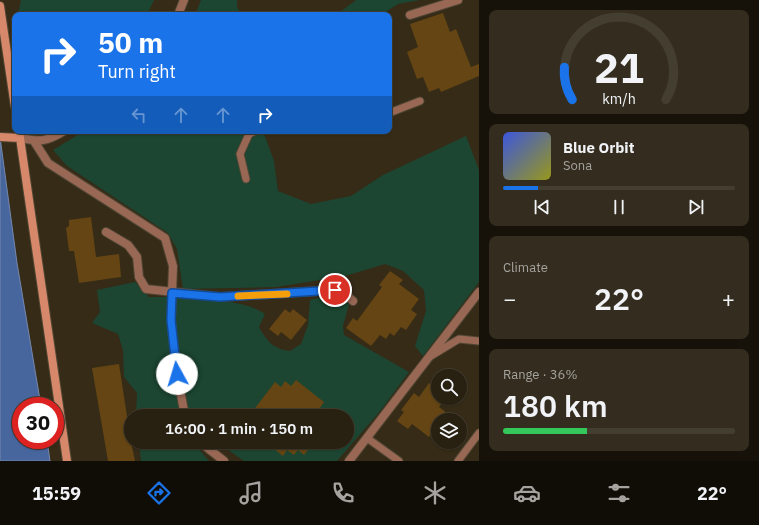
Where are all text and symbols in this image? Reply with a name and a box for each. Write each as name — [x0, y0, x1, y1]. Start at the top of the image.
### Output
text: 50 m — [98, 24, 163, 61]
icon: right — [32, 28, 84, 80]
text: 21 — [594, 40, 644, 94]
text: Turn right — [98, 60, 176, 83]
text: km/h — [602, 89, 636, 108]
icon: left — [128, 104, 150, 126]
icon: ahead — [170, 104, 192, 126]
icon: ahead — [212, 104, 234, 126]
icon: right — [254, 104, 276, 126]
text: Blue Orbit — [563, 138, 634, 157]
text: Sona — [563, 157, 592, 174]
icon: previous — [531, 196, 553, 218]
icon: pause — [608, 196, 630, 218]
icon: next — [685, 196, 707, 218]
text: Climate — [503, 259, 548, 276]
pin — [318, 273, 352, 307]
icon: arrive — [324, 279, 346, 301]
text: 22° — [594, 279, 644, 318]
text: − — [503, 284, 516, 313]
text: + — [722, 284, 735, 313]
position arrow — [156, 353, 198, 395]
text: Range · 36% — [503, 366, 577, 383]
map controls — [431, 369, 467, 449]
button: search — [431, 369, 467, 405]
text: 180 km — [503, 386, 608, 425]
speed limit sign: 30 — [12, 397, 64, 449]
button: layers — [431, 413, 467, 449]
text: 16:00 · 1 min · 150 m — [165, 419, 313, 438]
icon: directions — [145, 479, 173, 507]
icon: music — [237, 479, 265, 507]
icon: phone — [329, 479, 357, 507]
icon: climate — [421, 479, 449, 507]
icon: car — [513, 479, 541, 507]
icon: filters — [605, 479, 633, 507]
text: 15:59 — [32, 482, 81, 505]
text: 22° — [697, 482, 727, 505]

